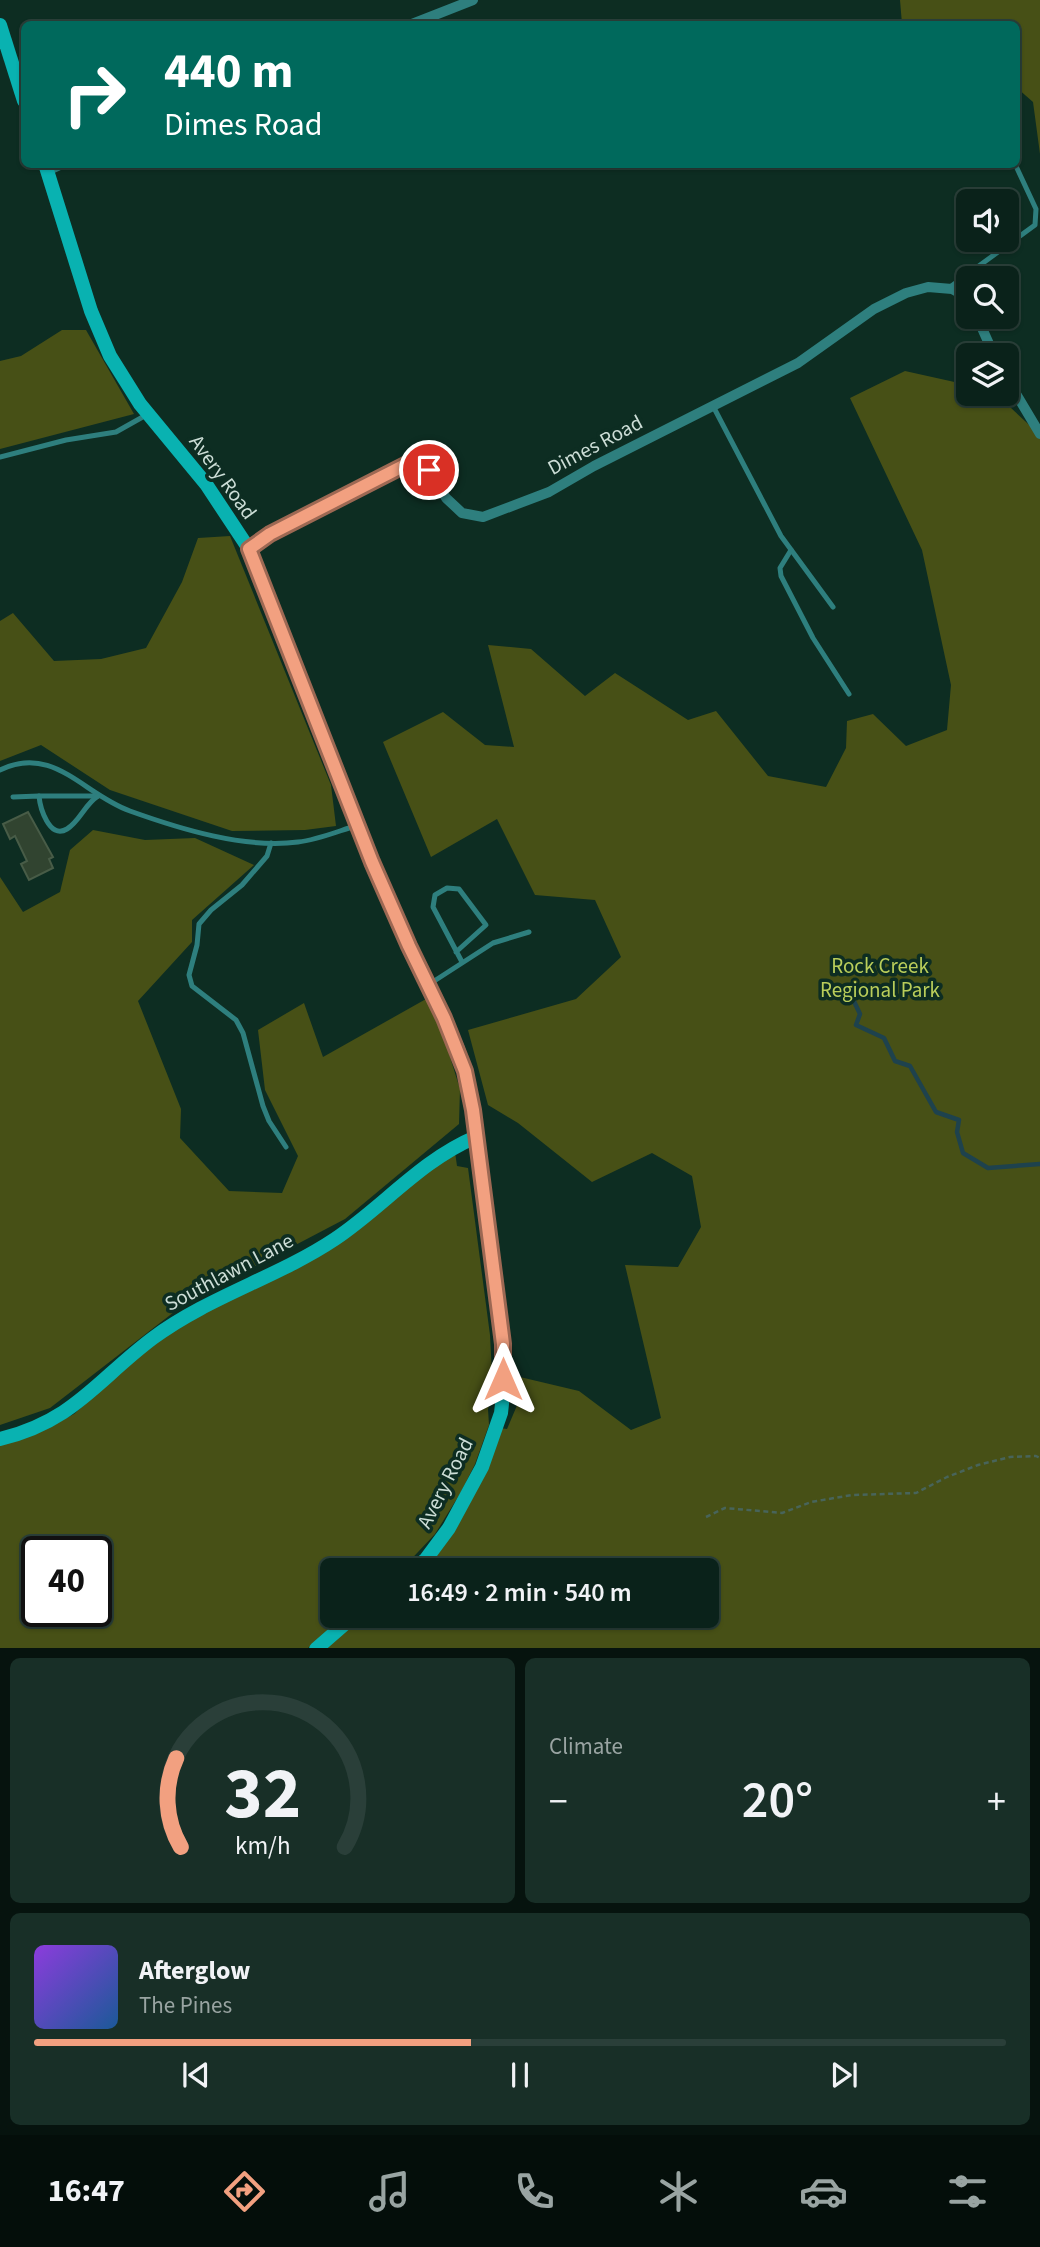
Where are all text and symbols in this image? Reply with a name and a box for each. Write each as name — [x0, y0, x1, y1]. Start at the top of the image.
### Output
text: 440 m — [164, 37, 293, 107]
icon: right — [49, 49, 140, 140]
text: Dimes Road — [164, 102, 322, 148]
map controls — [956, 189, 1019, 406]
button: sound — [956, 189, 1019, 252]
button: search — [956, 266, 1019, 329]
button: layers — [956, 343, 1019, 406]
street label: Dimes Road — [542, 407, 648, 483]
street label: Avery Road — [182, 428, 264, 526]
pin — [399, 440, 459, 500]
icon: arrive — [410, 451, 448, 489]
park label: Rock Creek Regional Park — [820, 951, 941, 1005]
street label: Southlawn Lane — [159, 1225, 299, 1319]
position arrow — [466, 1342, 540, 1416]
street label: Avery Road — [409, 1432, 481, 1534]
speed limit sign: 40 — [21, 1536, 112, 1627]
text: 16:49 · 2 min · 540 m — [407, 1574, 632, 1611]
text: Climate — [549, 1730, 623, 1763]
text: 32 — [224, 1742, 301, 1846]
text: 20° — [742, 1764, 813, 1838]
text: − — [549, 1775, 568, 1829]
text: + — [987, 1775, 1006, 1829]
text: km/h — [235, 1827, 290, 1863]
text: Afterglow — [139, 1952, 250, 1989]
text: The Pines — [139, 1989, 232, 2022]
icon: previous — [177, 2056, 215, 2094]
icon: pause — [501, 2056, 539, 2094]
icon: next — [825, 2056, 863, 2094]
icon: directions — [220, 2167, 269, 2216]
icon: music — [365, 2167, 414, 2216]
icon: phone — [510, 2167, 559, 2216]
icon: climate — [654, 2167, 703, 2216]
icon: car — [799, 2167, 848, 2216]
icon: filters — [943, 2167, 992, 2216]
text: 16:47 — [48, 2168, 125, 2214]

